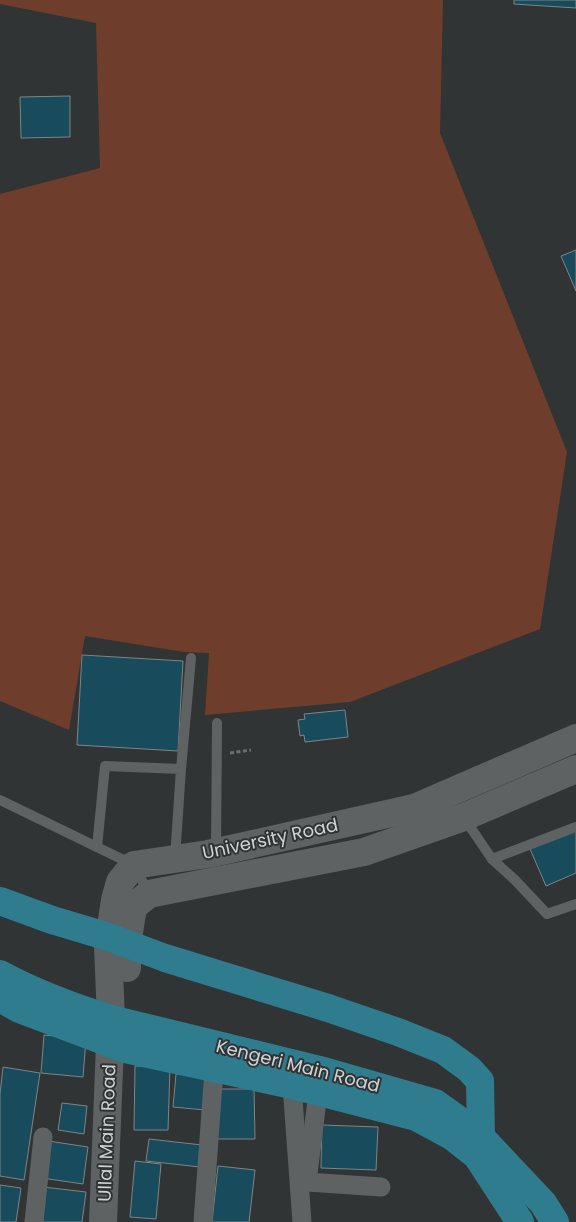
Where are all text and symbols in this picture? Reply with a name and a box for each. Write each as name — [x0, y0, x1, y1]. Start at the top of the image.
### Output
street label: University Road — [200, 812, 340, 865]
street label: Kengeri Main Road — [214, 1033, 383, 1098]
street label: Ullal Main Road — [92, 1064, 121, 1202]

